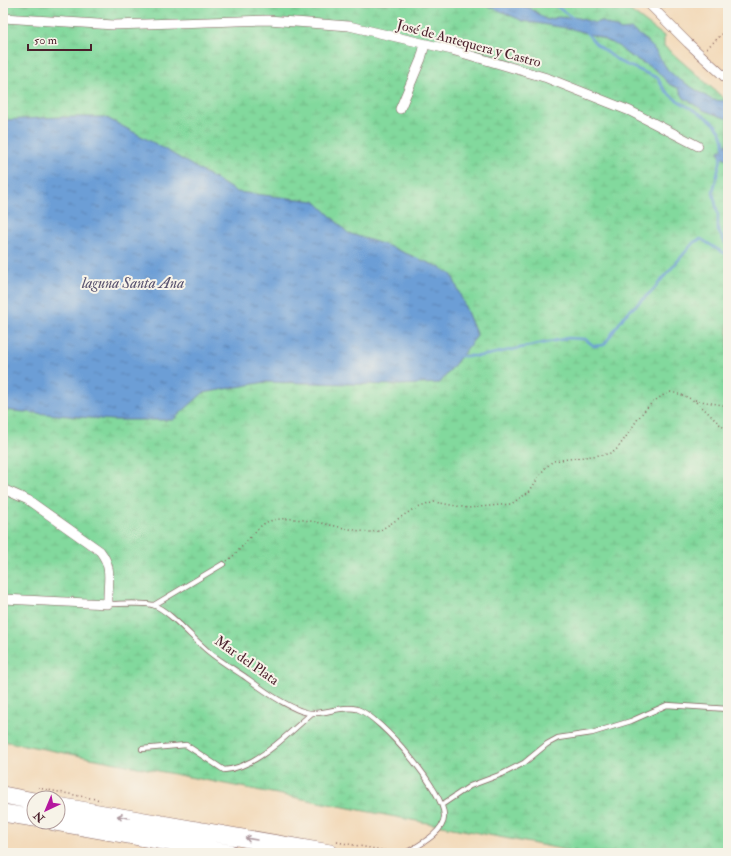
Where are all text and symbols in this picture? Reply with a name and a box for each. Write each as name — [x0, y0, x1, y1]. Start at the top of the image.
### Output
street label: José de Antequera y Castro — [394, 16, 543, 72]
scale bar — [28, 26, 91, 52]
text: 50 m — [34, 33, 58, 48]
water label: laguna Santa Ana — [81, 274, 184, 293]
street label: Mar del Plata — [211, 632, 282, 689]
north arrow — [26, 790, 66, 830]
text: N — [31, 808, 48, 826]
one-way arrow — [117, 812, 130, 820]
one-way arrow — [245, 835, 258, 843]

